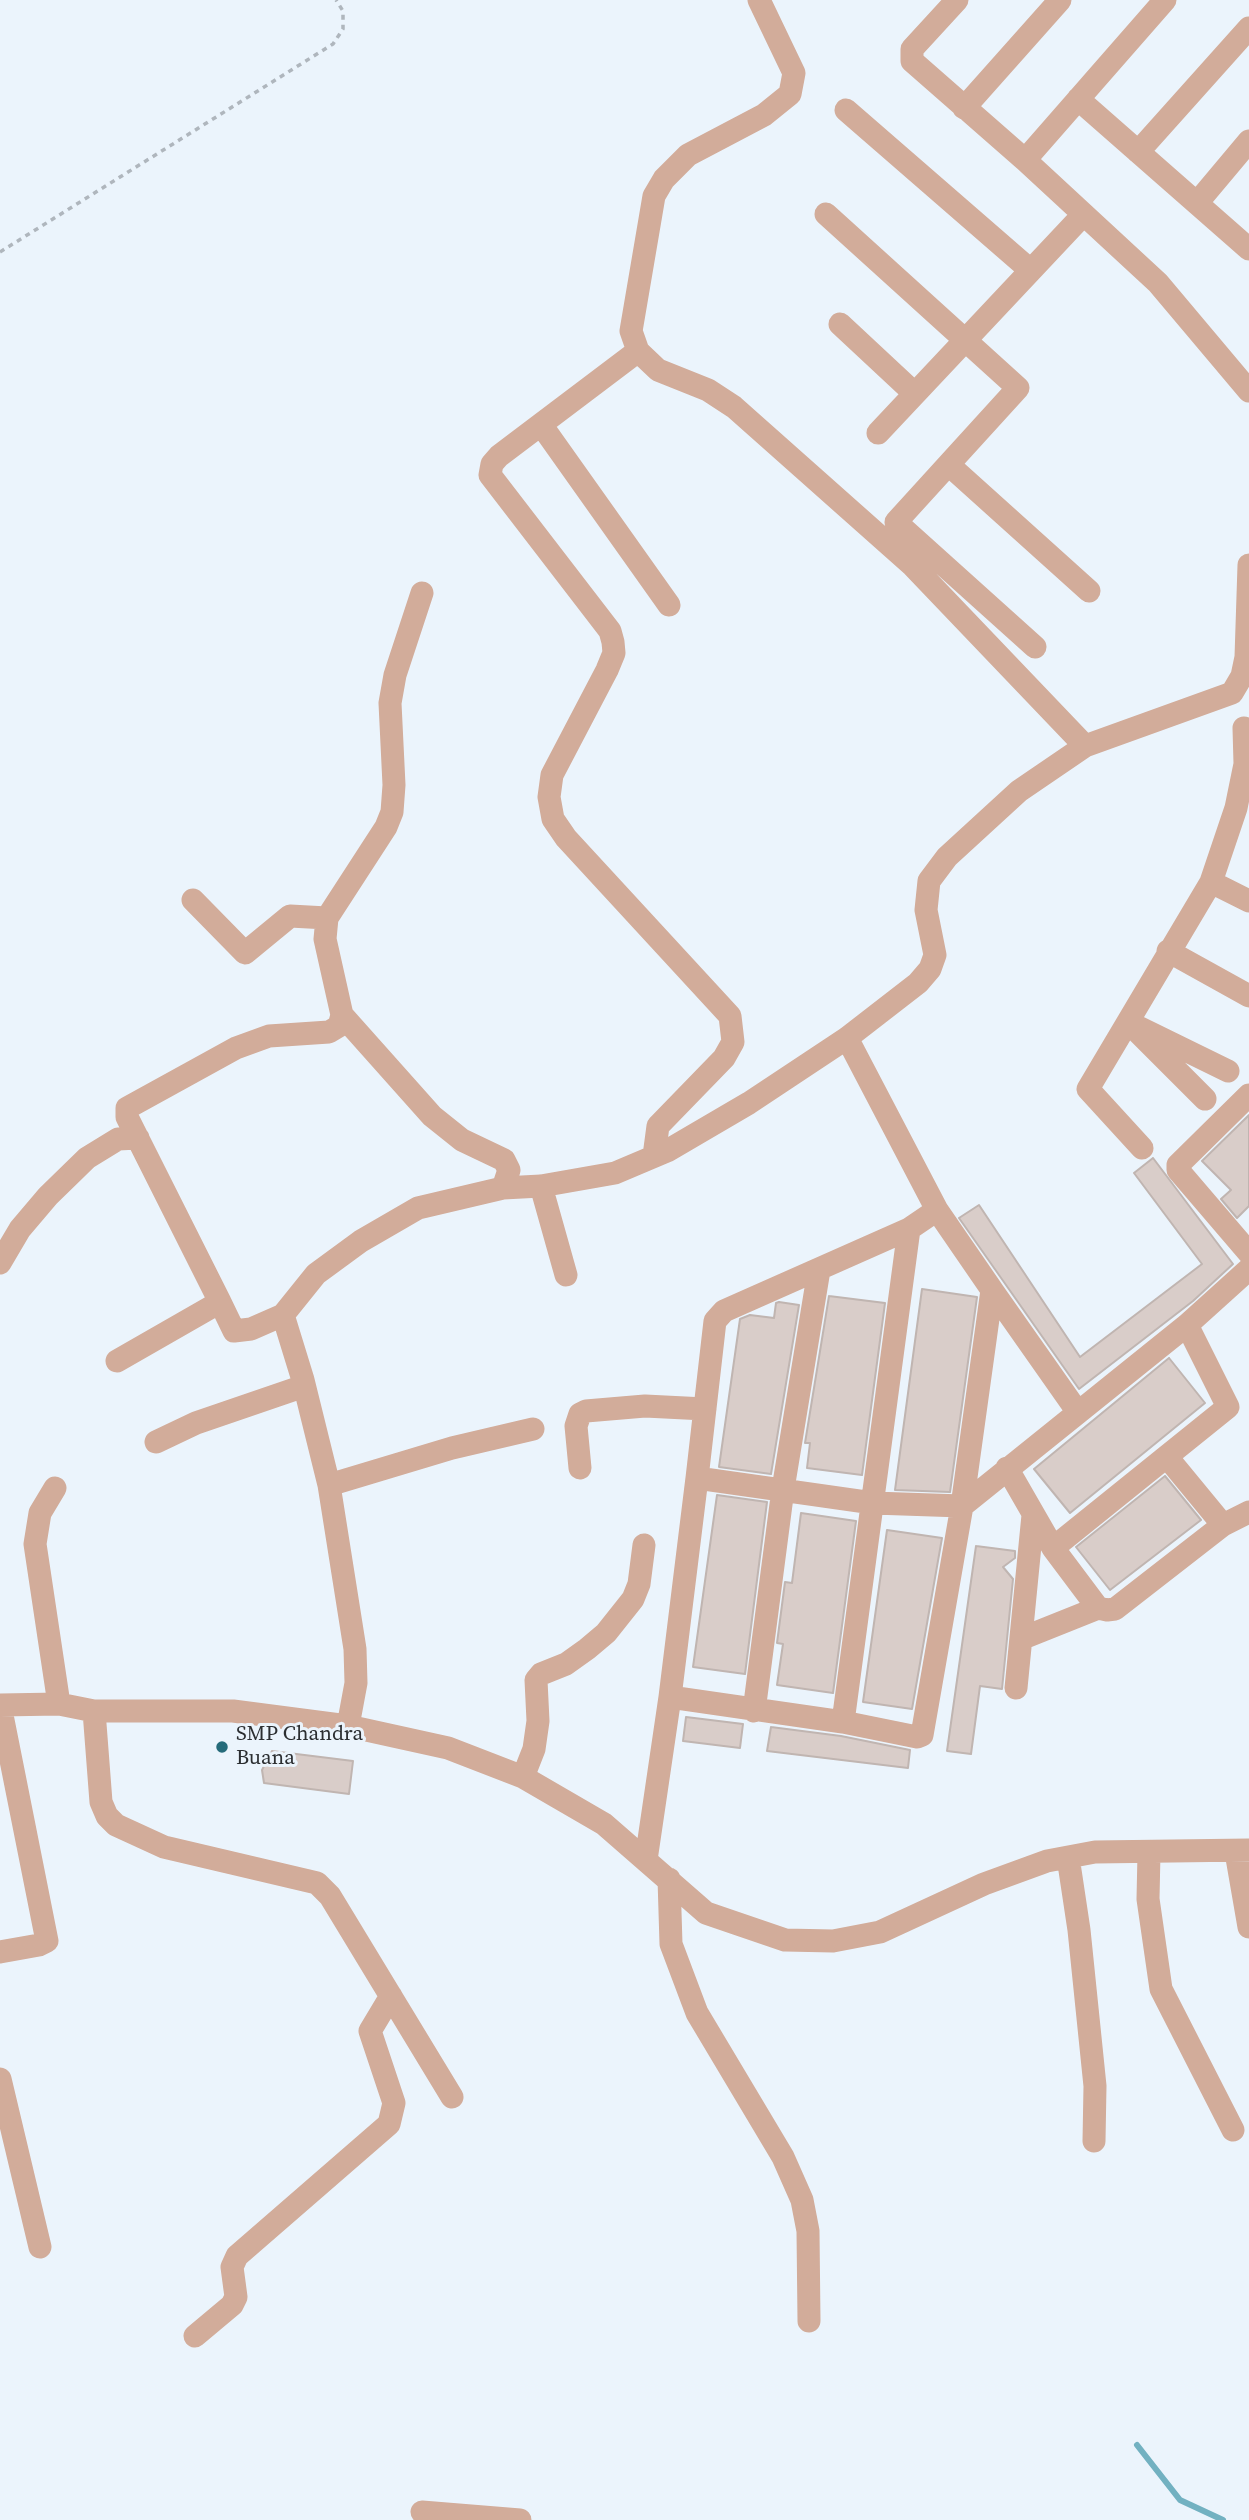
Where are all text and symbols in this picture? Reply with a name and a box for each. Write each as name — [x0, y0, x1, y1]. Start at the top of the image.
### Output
place label: SMP Chandra Buana — [236, 1722, 363, 1772]
marker: SMP Chandra Buana — [214, 1739, 230, 1755]

